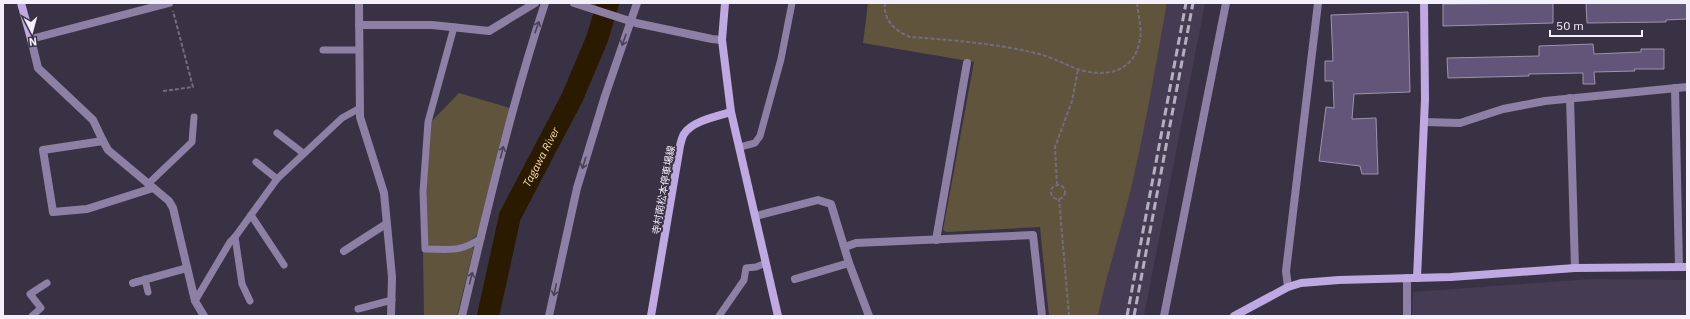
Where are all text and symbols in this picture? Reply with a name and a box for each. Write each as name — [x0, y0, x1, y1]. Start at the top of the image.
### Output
north arrow — [12, 12, 52, 52]
scale bar — [1550, 12, 1642, 38]
text: 50 m — [1556, 18, 1584, 33]
one-way arrow — [534, 21, 542, 33]
one-way arrow — [620, 33, 628, 45]
text: N — [28, 35, 38, 49]
water label: Tagawa River — [520, 124, 563, 189]
street label: 寺村南松本停車場線 — [649, 145, 678, 236]
one-way arrow — [498, 146, 506, 159]
one-way arrow — [580, 157, 587, 170]
one-way arrow — [468, 272, 475, 285]
one-way arrow — [550, 283, 558, 296]

